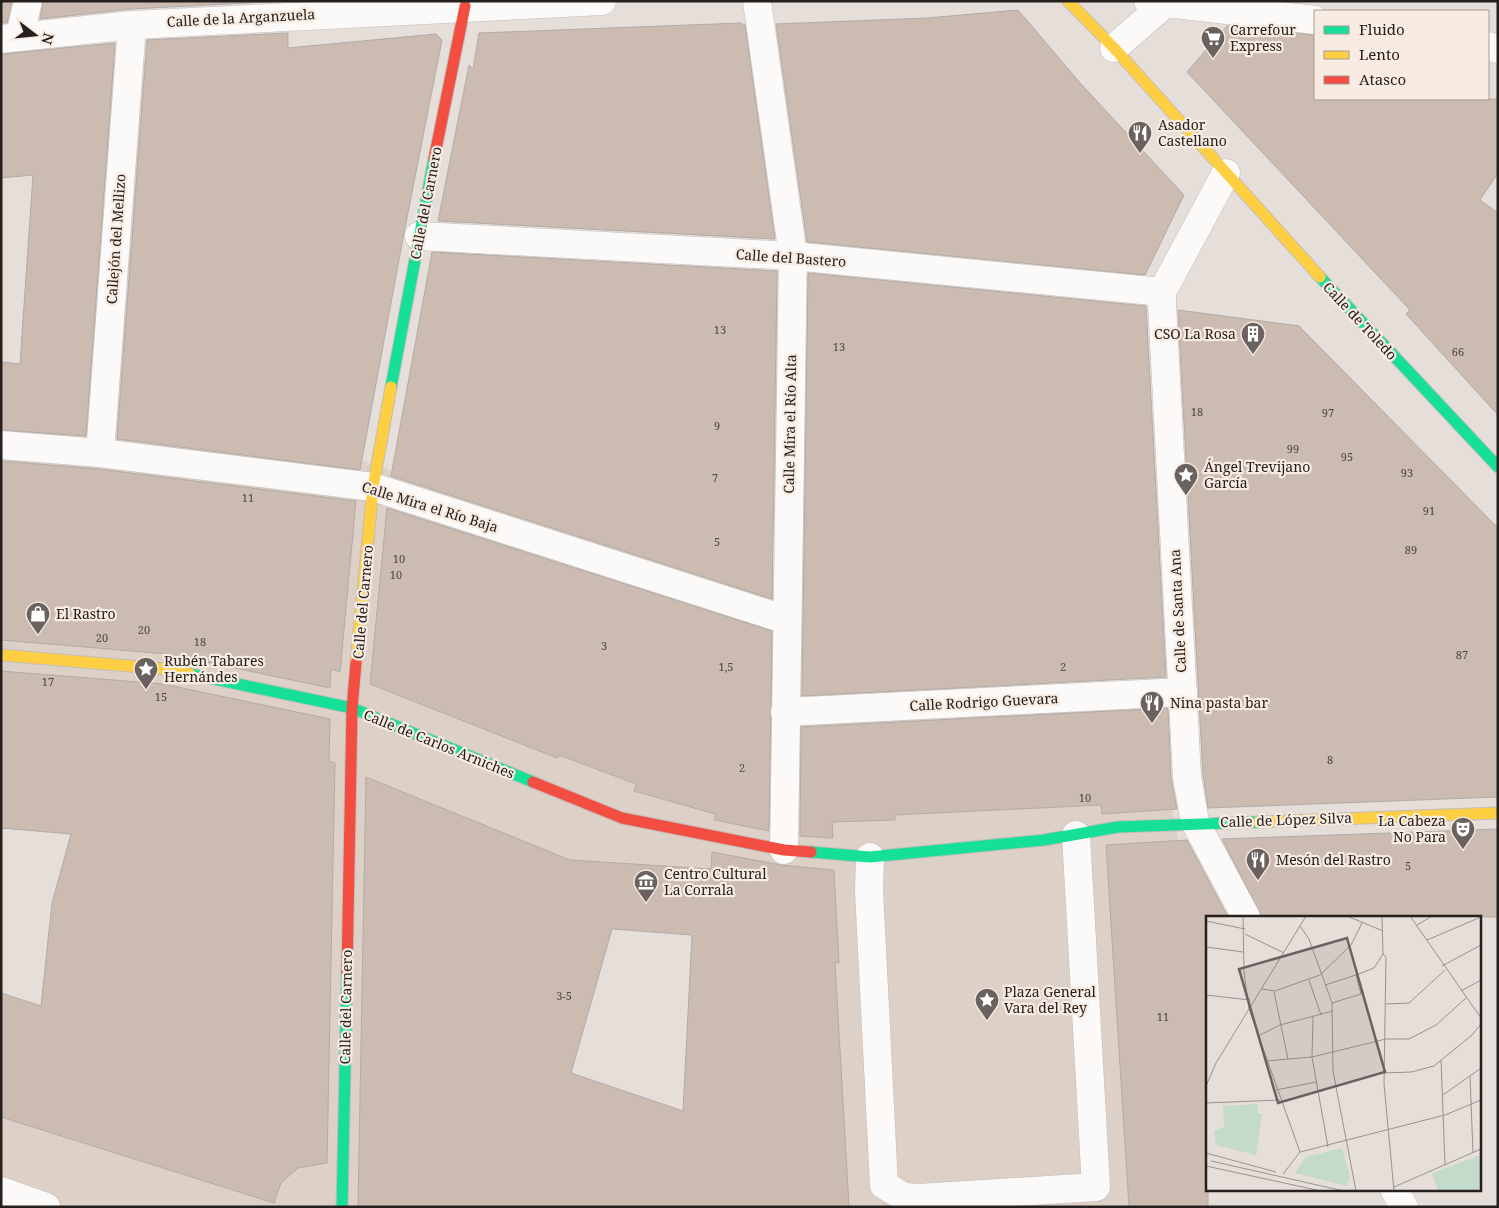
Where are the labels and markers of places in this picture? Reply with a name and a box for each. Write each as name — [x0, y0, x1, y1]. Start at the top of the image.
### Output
place label: Carrefour Express — [1230, 20, 1296, 55]
supermarket icon: Carrefour Express — [1200, 25, 1226, 59]
place label: Asador Castellano — [1158, 115, 1227, 150]
restaurant icon: Asador Castellano — [1127, 120, 1153, 154]
building icon: CSO La Rosa — [1240, 321, 1266, 355]
place label: CSO La Rosa — [1154, 324, 1236, 343]
place label: Ángel Trevijano García — [1204, 457, 1310, 492]
place icon: Ángel Trevijano García — [1173, 462, 1199, 496]
shop icon: El Rastro — [25, 601, 51, 635]
place label: El Rastro — [56, 604, 116, 623]
place label: Rubén Tabares Hernándes — [164, 651, 264, 686]
place icon: Rubén Tabares Hernándes — [133, 656, 159, 690]
restaurant icon: Nina pasta bar — [1139, 690, 1165, 724]
place label: Nina pasta bar — [1170, 693, 1268, 712]
place label: La Cabeza No Para — [1378, 811, 1446, 846]
theatre icon: La Cabeza No Para — [1450, 816, 1476, 850]
restaurant icon: Mesón del Rastro — [1245, 847, 1271, 881]
place label: Mesón del Rastro — [1276, 850, 1391, 869]
place label: Centro Cultural La Corrala — [664, 864, 767, 899]
museum icon: Centro Cultural La Corrala — [633, 869, 659, 903]
place label: Plaza General Vara del Rey — [1004, 982, 1097, 1017]
place icon: Plaza General Vara del Rey — [974, 987, 1000, 1021]

